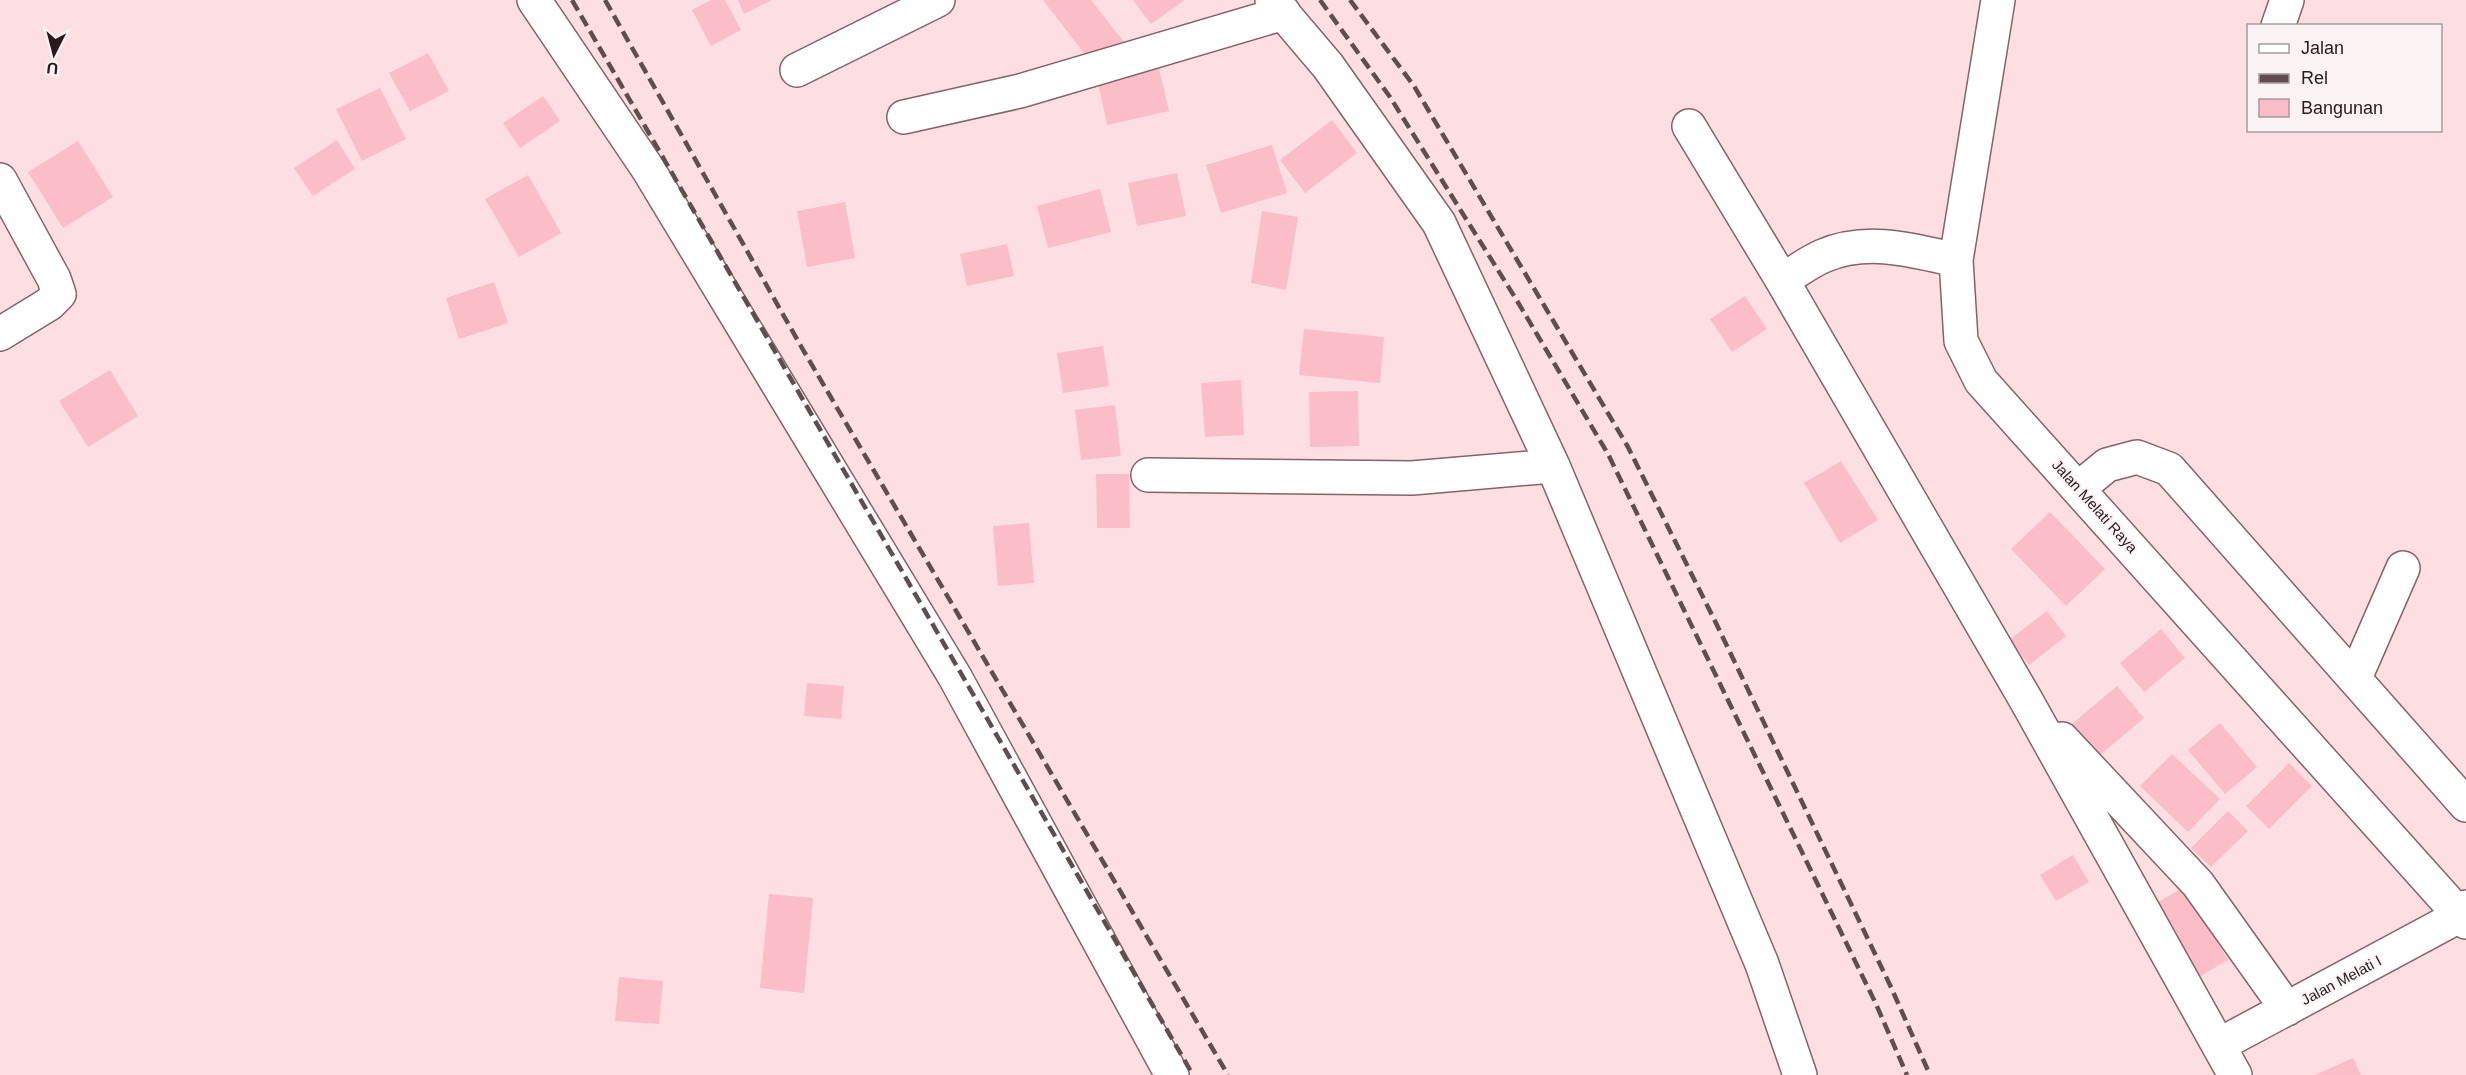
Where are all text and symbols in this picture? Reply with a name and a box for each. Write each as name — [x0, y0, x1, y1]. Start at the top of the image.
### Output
north arrow — [24, 24, 84, 84]
legend — [2247, 24, 2442, 132]
text: Jalan — [2301, 38, 2344, 58]
text: U — [46, 59, 59, 77]
text: Rel — [2301, 68, 2328, 88]
text: Bangunan — [2301, 98, 2383, 118]
street label: Jalan Melati Raya — [2049, 456, 2142, 556]
street label: Jalan Melati I — [2298, 952, 2384, 1008]

